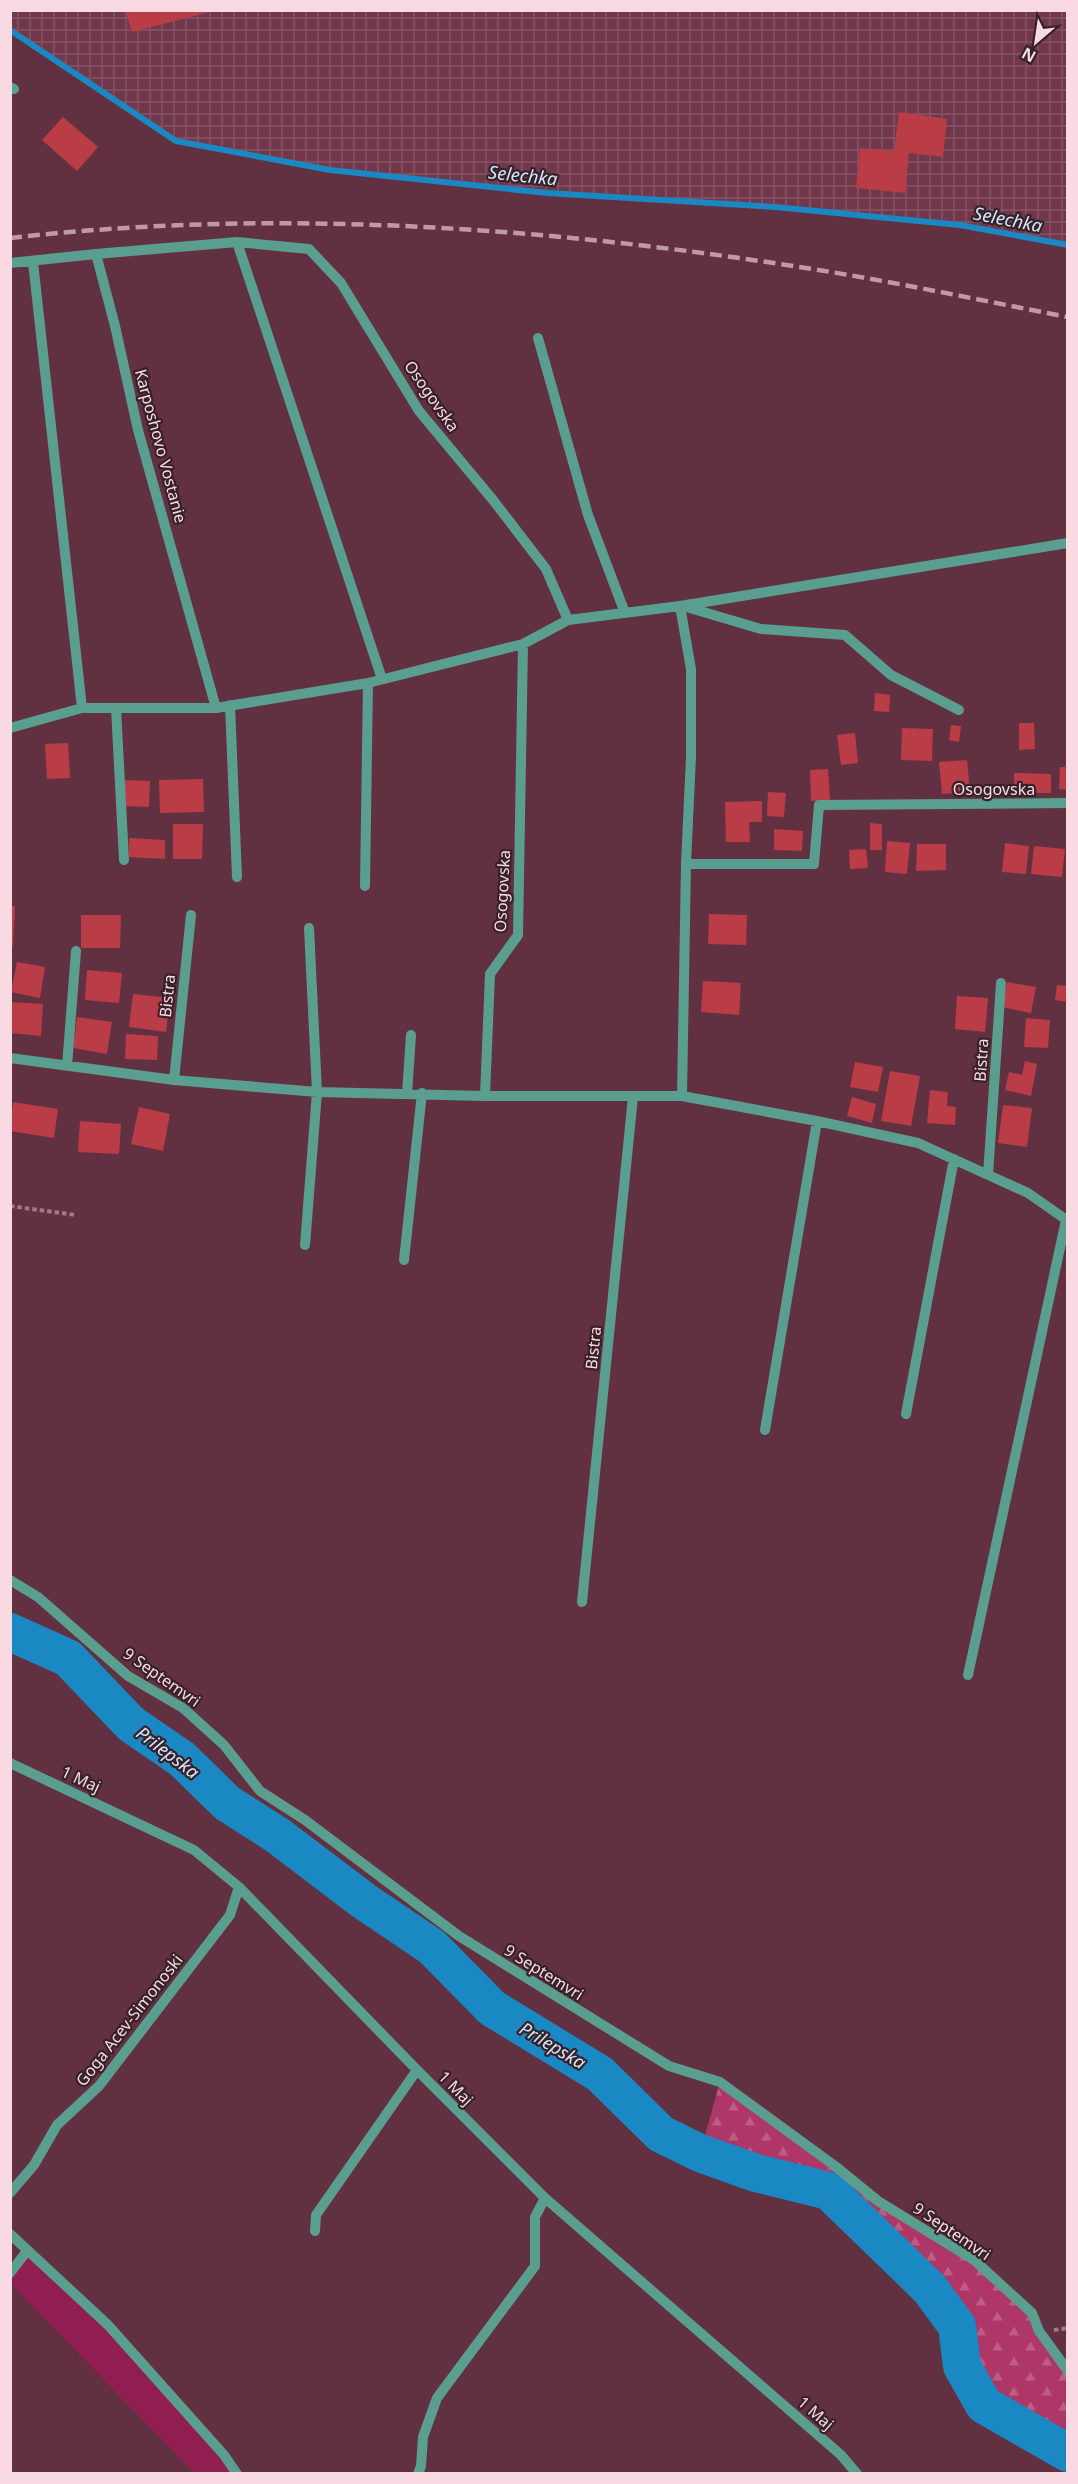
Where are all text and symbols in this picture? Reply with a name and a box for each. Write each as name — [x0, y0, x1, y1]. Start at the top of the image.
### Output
north arrow — [1006, 12, 1066, 72]
text: N — [1018, 42, 1040, 68]
water label: Selechka — [487, 159, 559, 191]
water label: Selechka — [972, 201, 1044, 237]
street label: Osogovska — [399, 356, 465, 436]
street label: Karposhovo Vostanie — [130, 367, 192, 525]
street label: Osogovska — [953, 778, 1035, 800]
street label: Osogovska — [489, 849, 515, 933]
street label: Bistra — [154, 973, 180, 1019]
street label: Bistra — [969, 1038, 993, 1082]
street label: Bistra — [580, 1325, 606, 1371]
street label: 9 Septemvri — [119, 1642, 205, 1712]
water label: Prilepska — [132, 1720, 204, 1784]
street label: 1 Maj — [58, 1760, 104, 1798]
street label: 9 Septemvri — [500, 1939, 588, 2005]
street label: Goga Acev-Simonoski — [71, 1950, 187, 2090]
water label: Prilepska — [516, 2016, 590, 2074]
street label: 1 Maj — [434, 2066, 478, 2110]
street label: 9 Septemvri — [909, 2197, 995, 2265]
street label: 1 Maj — [793, 2391, 839, 2435]

